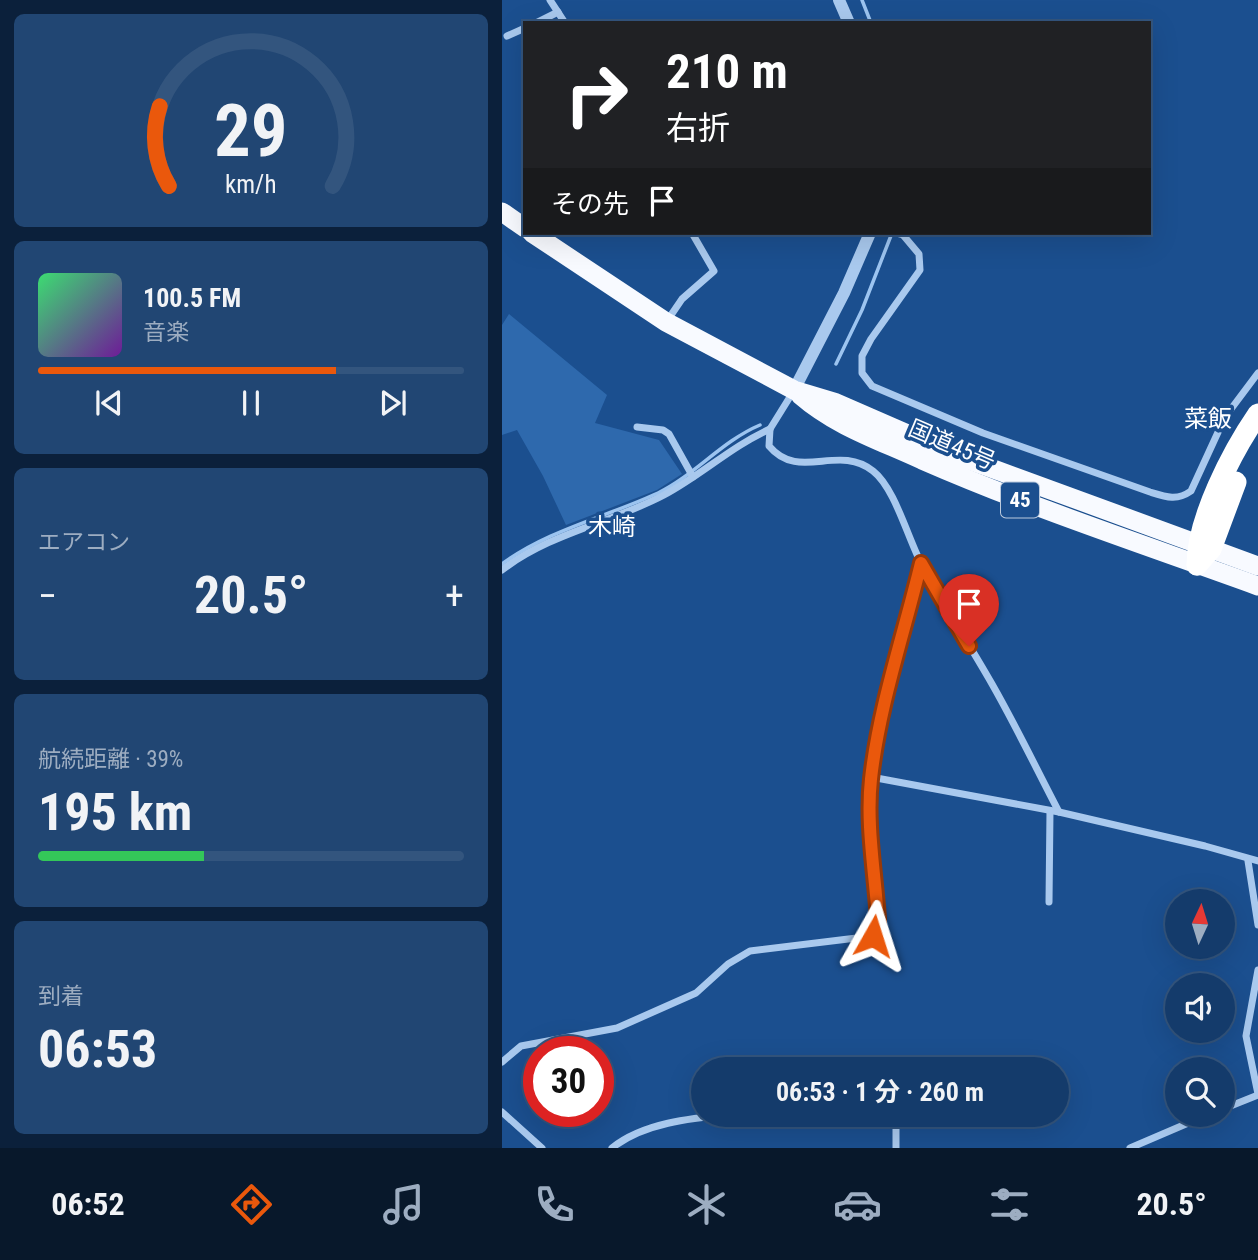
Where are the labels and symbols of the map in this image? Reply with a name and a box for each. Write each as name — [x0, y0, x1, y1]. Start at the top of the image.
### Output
district label: 菜飯 — [1184, 405, 1232, 433]
street label: 国道45号 — [905, 415, 999, 475]
road number: 45 — [1001, 482, 1039, 518]
district label: 木崎 — [588, 513, 636, 541]
pin — [939, 574, 999, 646]
north arrow — [1165, 889, 1235, 959]
position arrow — [836, 899, 910, 973]
speed limit sign: 30 — [523, 1036, 614, 1127]

